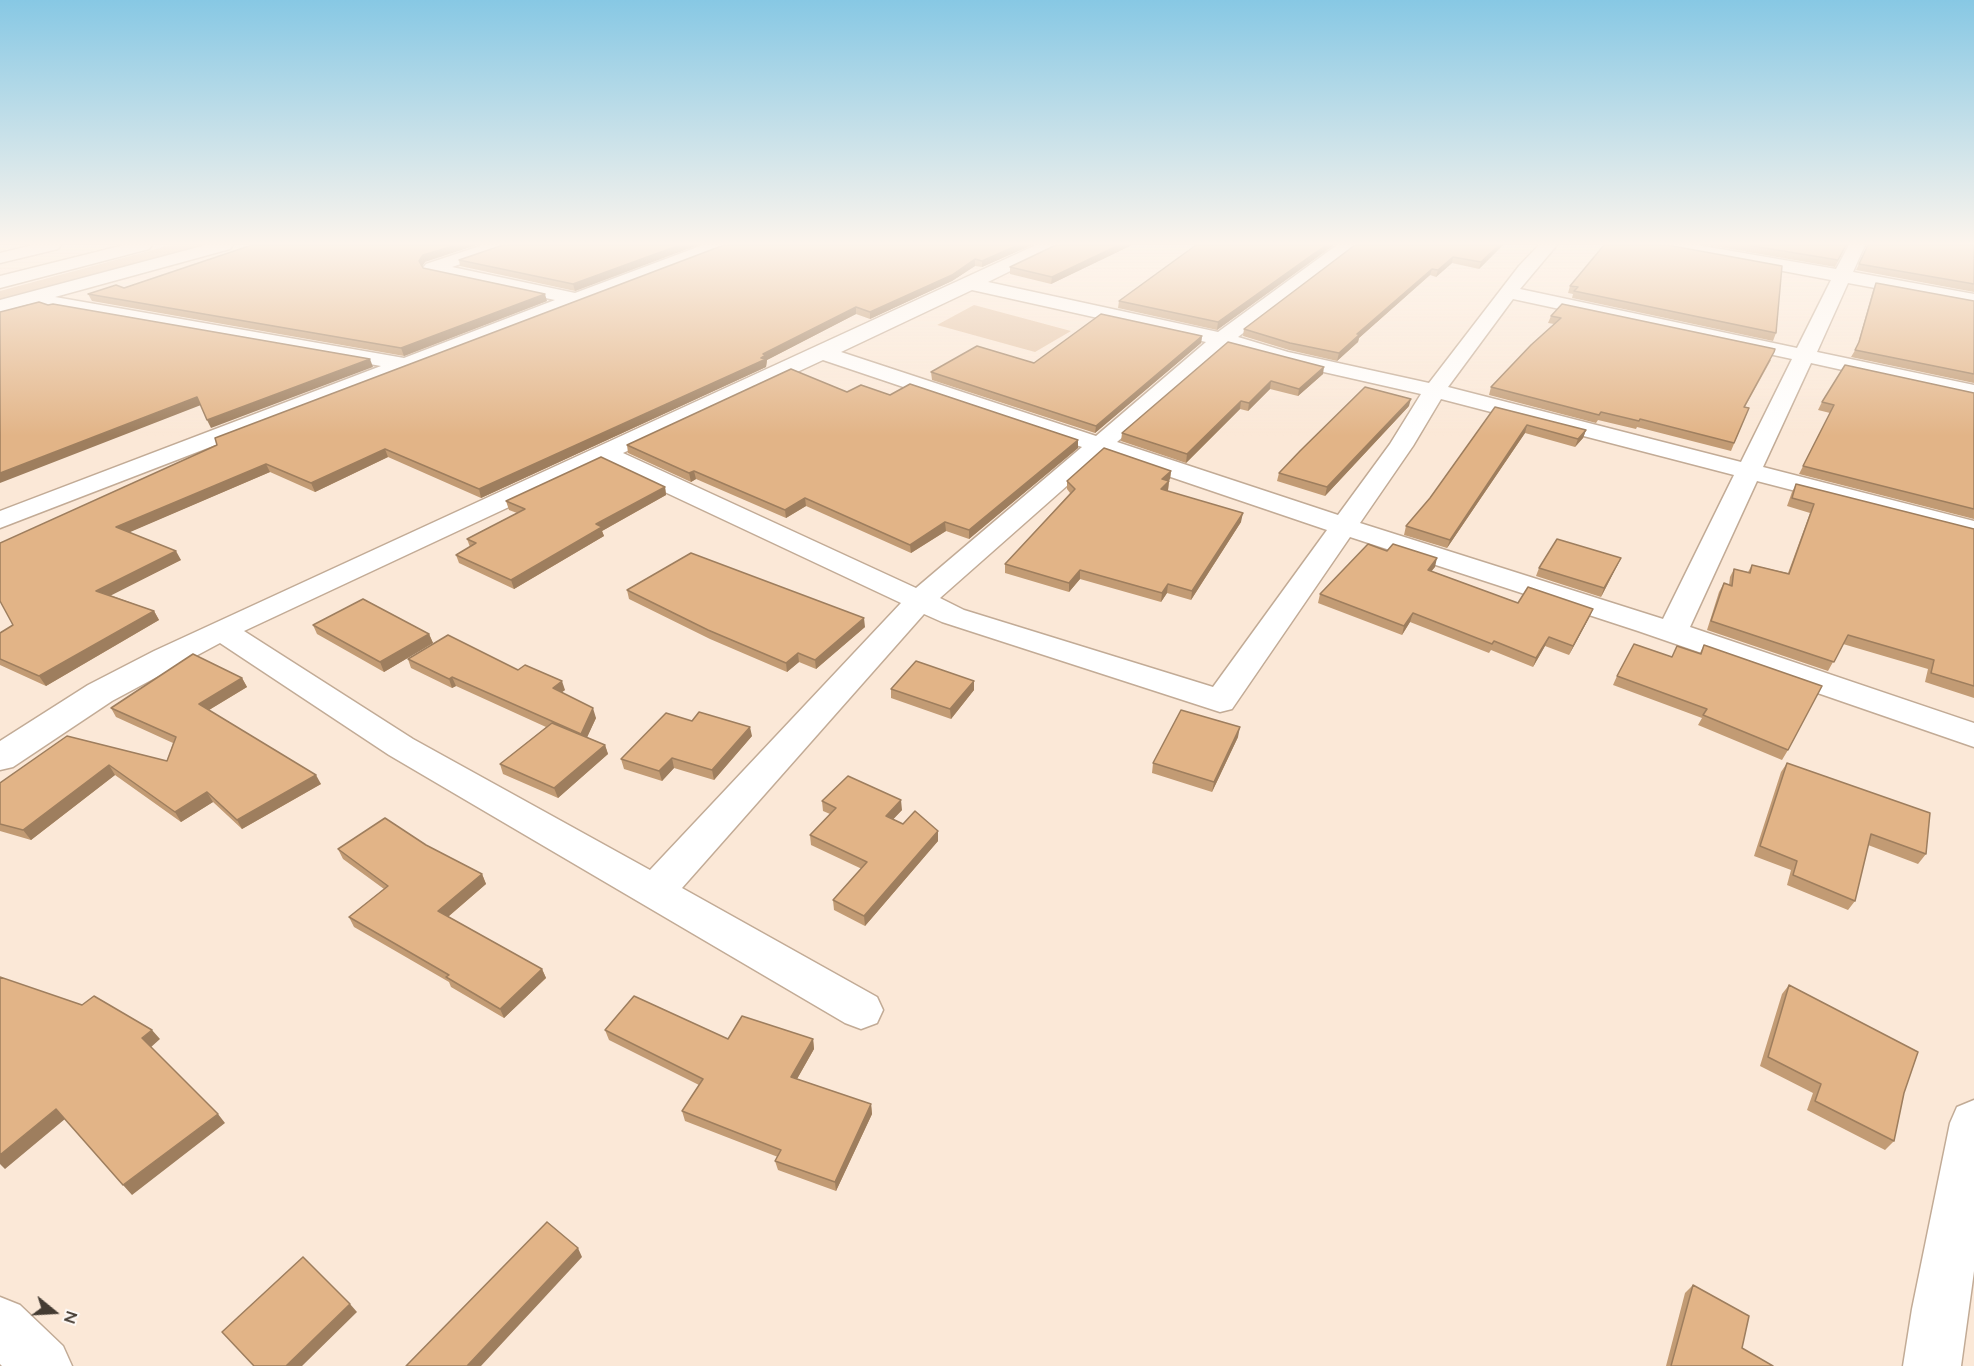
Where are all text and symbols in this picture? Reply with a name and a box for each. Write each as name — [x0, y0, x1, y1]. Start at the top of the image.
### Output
north arrow — [24, 1282, 84, 1342]
text: N — [61, 1309, 83, 1327]

